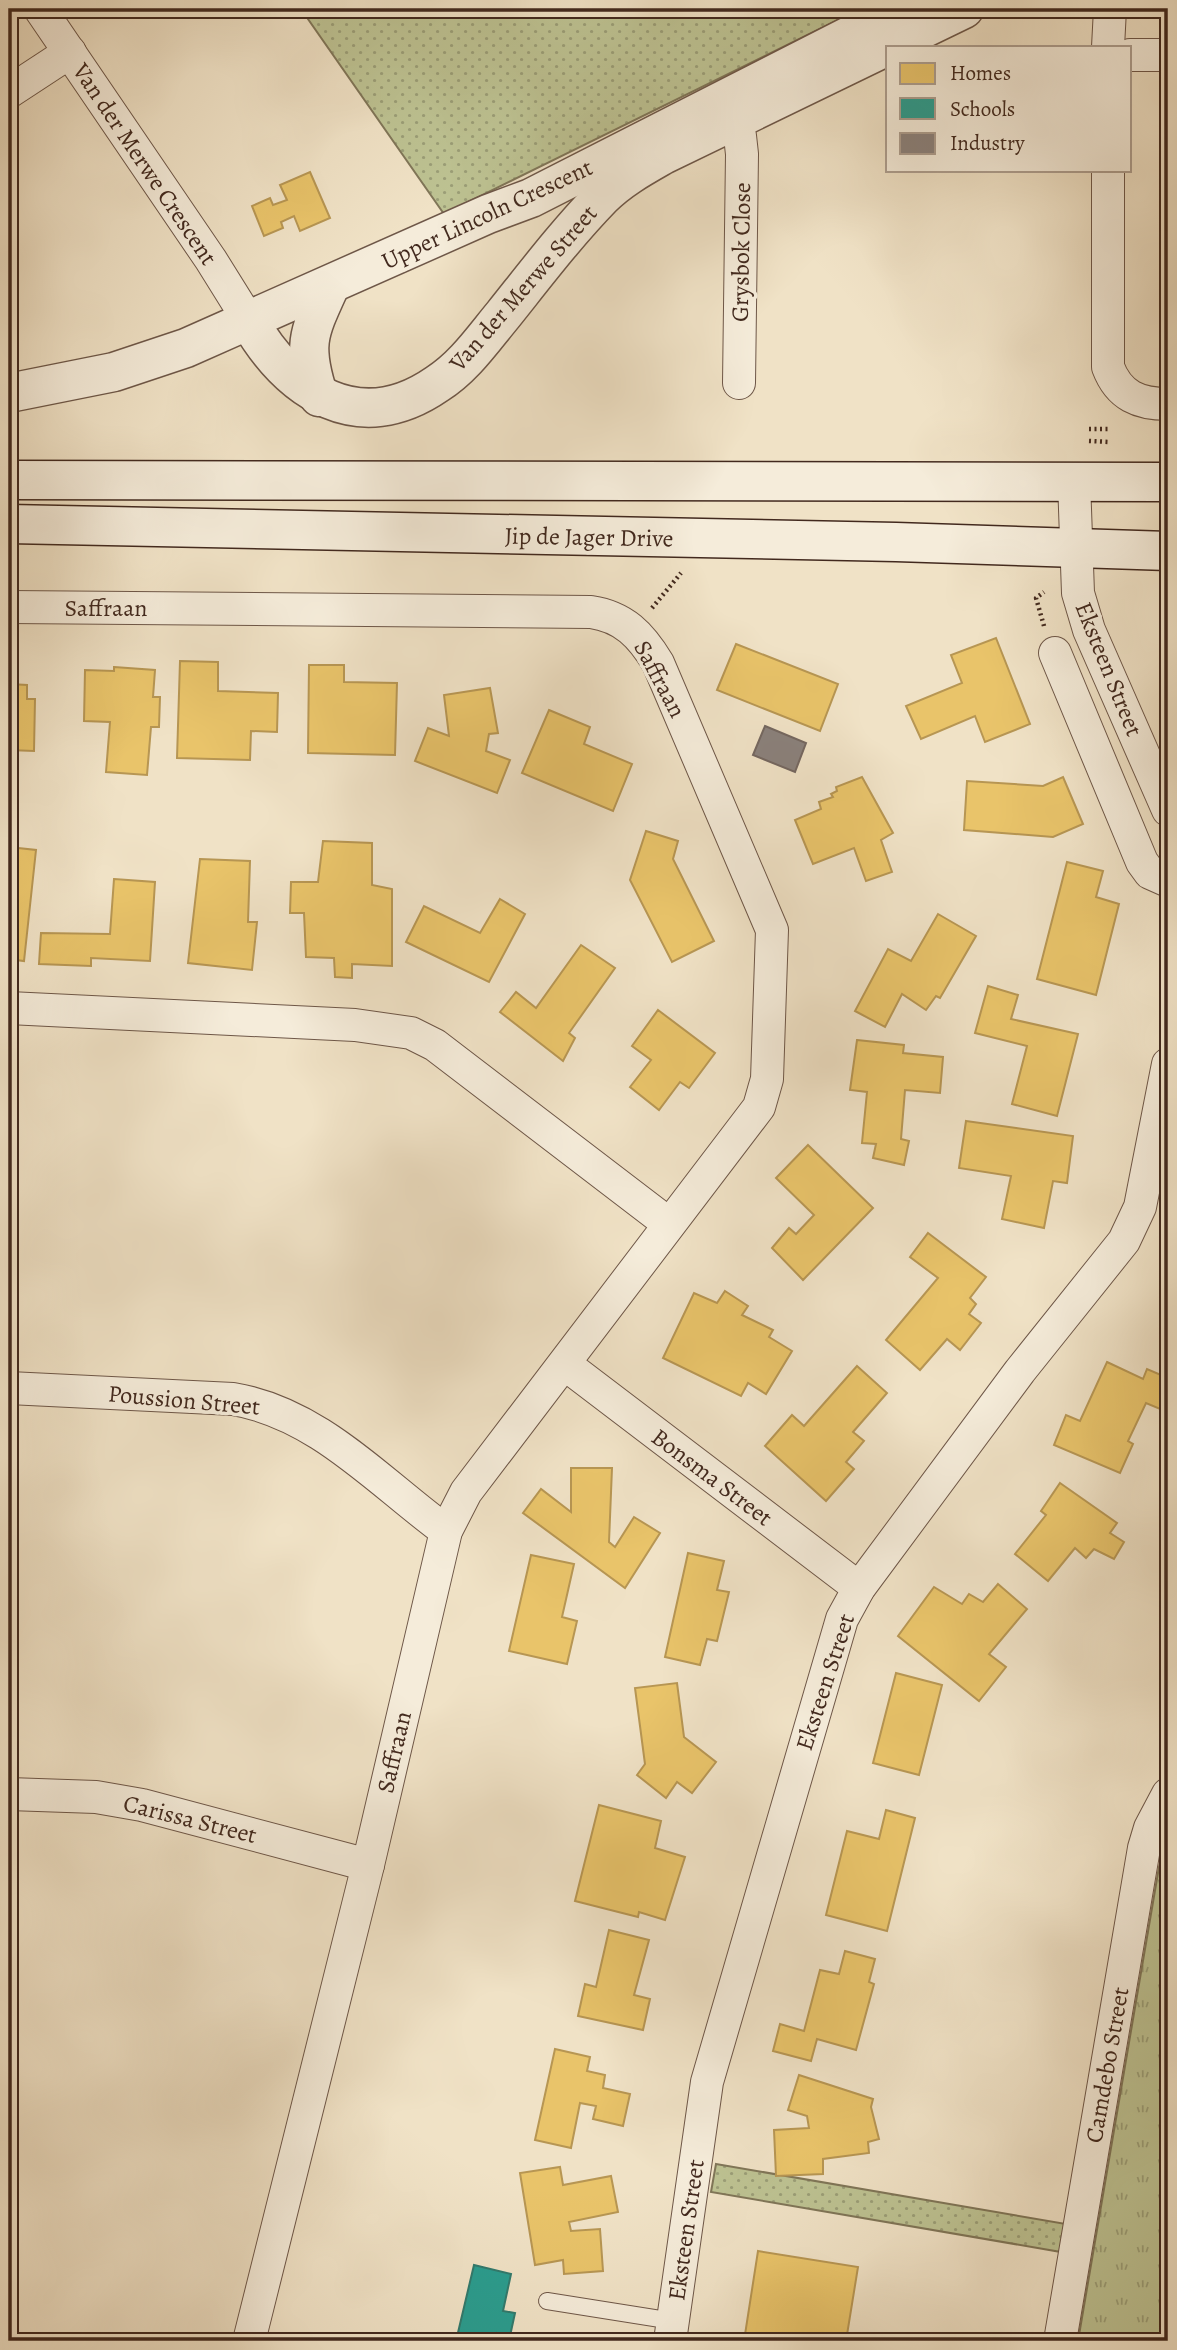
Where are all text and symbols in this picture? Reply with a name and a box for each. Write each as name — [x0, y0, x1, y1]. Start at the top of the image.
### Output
legend — [886, 46, 1132, 172]
street label: Van der Merwe Crescent — [65, 56, 225, 271]
text: Homes — [950, 59, 1011, 87]
text: Schools — [950, 95, 1015, 123]
text: Industry — [950, 129, 1025, 157]
street label: Upper Lincoln Crescent — [376, 151, 598, 277]
street label: Grysbok Close — [724, 182, 758, 322]
street label: Van der Merwe Street — [441, 198, 604, 379]
street label: Jip de Jager Drive — [504, 520, 674, 554]
street label: Saffraan — [64, 592, 148, 624]
street label: Eksteen Street — [1068, 597, 1150, 741]
street label: Saffraan — [626, 635, 694, 723]
street label: Poussion Street — [107, 1377, 261, 1423]
street label: Bonsma Street — [645, 1421, 779, 1533]
street label: Eksteen Street — [788, 1609, 862, 1755]
street label: Saffraan — [369, 1708, 419, 1796]
street label: Carissa Street — [120, 1787, 260, 1851]
street label: Camdebo Street — [1078, 1984, 1136, 2145]
street label: Eksteen Street — [660, 2157, 712, 2303]

